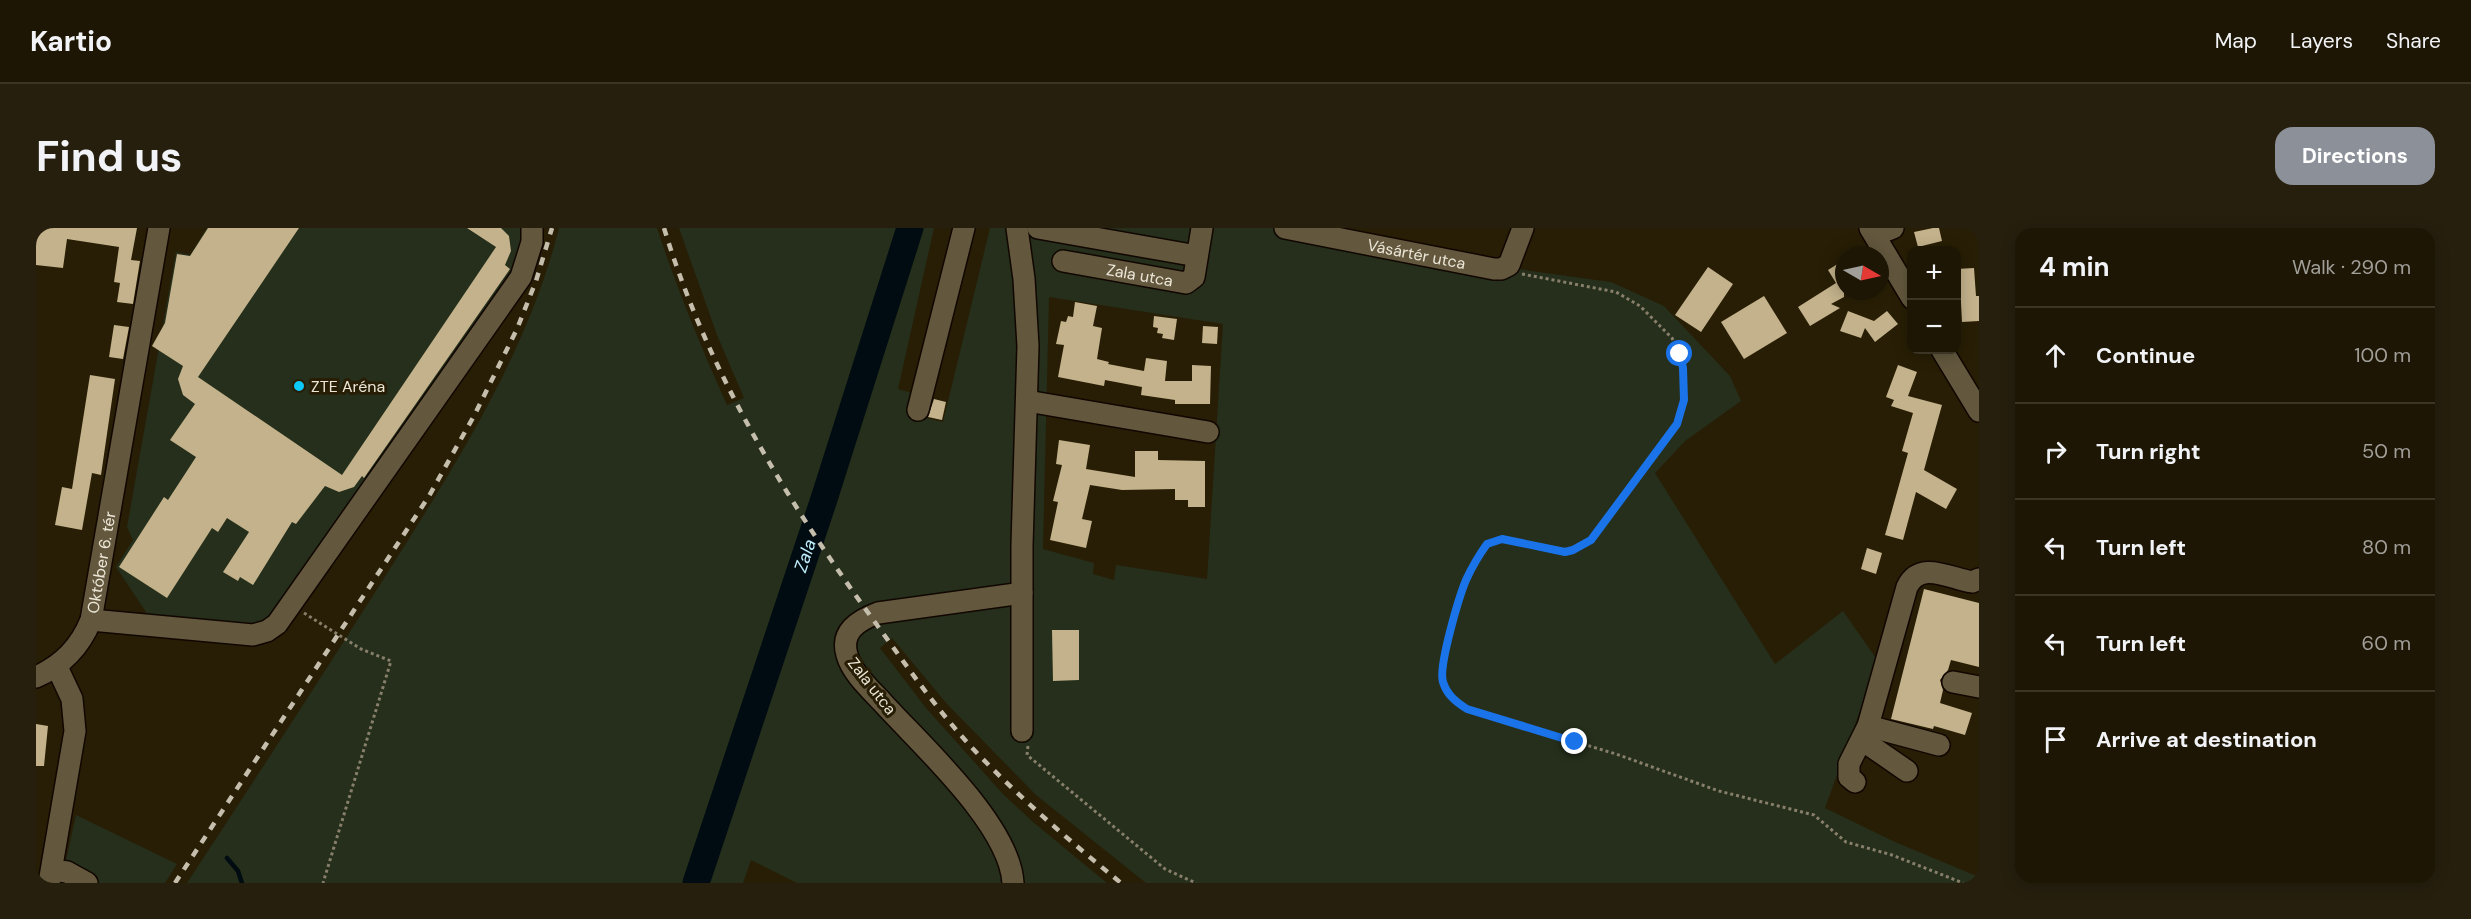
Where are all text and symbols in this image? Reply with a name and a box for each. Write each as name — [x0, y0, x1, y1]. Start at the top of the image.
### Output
text: Kartio — [30, 23, 112, 60]
text: Map — [2215, 27, 2257, 55]
text: Layers — [2290, 27, 2353, 55]
text: Share — [2386, 27, 2441, 55]
button: Directions — [2275, 127, 2435, 185]
text: Find us — [36, 129, 182, 184]
street label: Vásártér utca — [1366, 234, 1467, 274]
north arrow — [1835, 246, 1889, 300]
map controls — [1907, 246, 1961, 354]
button: + — [1907, 246, 1961, 300]
text: 4 min — [2039, 250, 2110, 284]
text: Walk · 290 m — [2292, 254, 2411, 280]
street label: Zala utca — [1105, 258, 1175, 291]
button: − — [1907, 300, 1961, 354]
icon: ahead — [2039, 339, 2072, 372]
route start — [1666, 340, 1692, 366]
text: Continue — [2096, 341, 2195, 370]
text: 100 m — [2354, 342, 2411, 368]
place label: ZTE Aréna — [311, 376, 385, 397]
marker: ZTE Aréna — [292, 379, 306, 393]
icon: right — [2039, 435, 2072, 468]
text: Turn right — [2096, 437, 2201, 466]
text: 50 m — [2362, 438, 2411, 464]
street label: Október 6. tér — [82, 509, 120, 615]
icon: left — [2039, 531, 2072, 564]
text: Turn left — [2096, 533, 2186, 562]
text: 80 m — [2362, 534, 2411, 560]
water label: Zala — [788, 536, 822, 575]
icon: left — [2039, 627, 2072, 660]
text: Turn left — [2096, 629, 2186, 658]
text: 60 m — [2362, 630, 2411, 656]
street label: Zala utca — [843, 653, 901, 719]
icon: arrive — [2039, 723, 2072, 756]
text: Arrive at destination — [2096, 725, 2317, 754]
route end — [1561, 728, 1587, 754]

